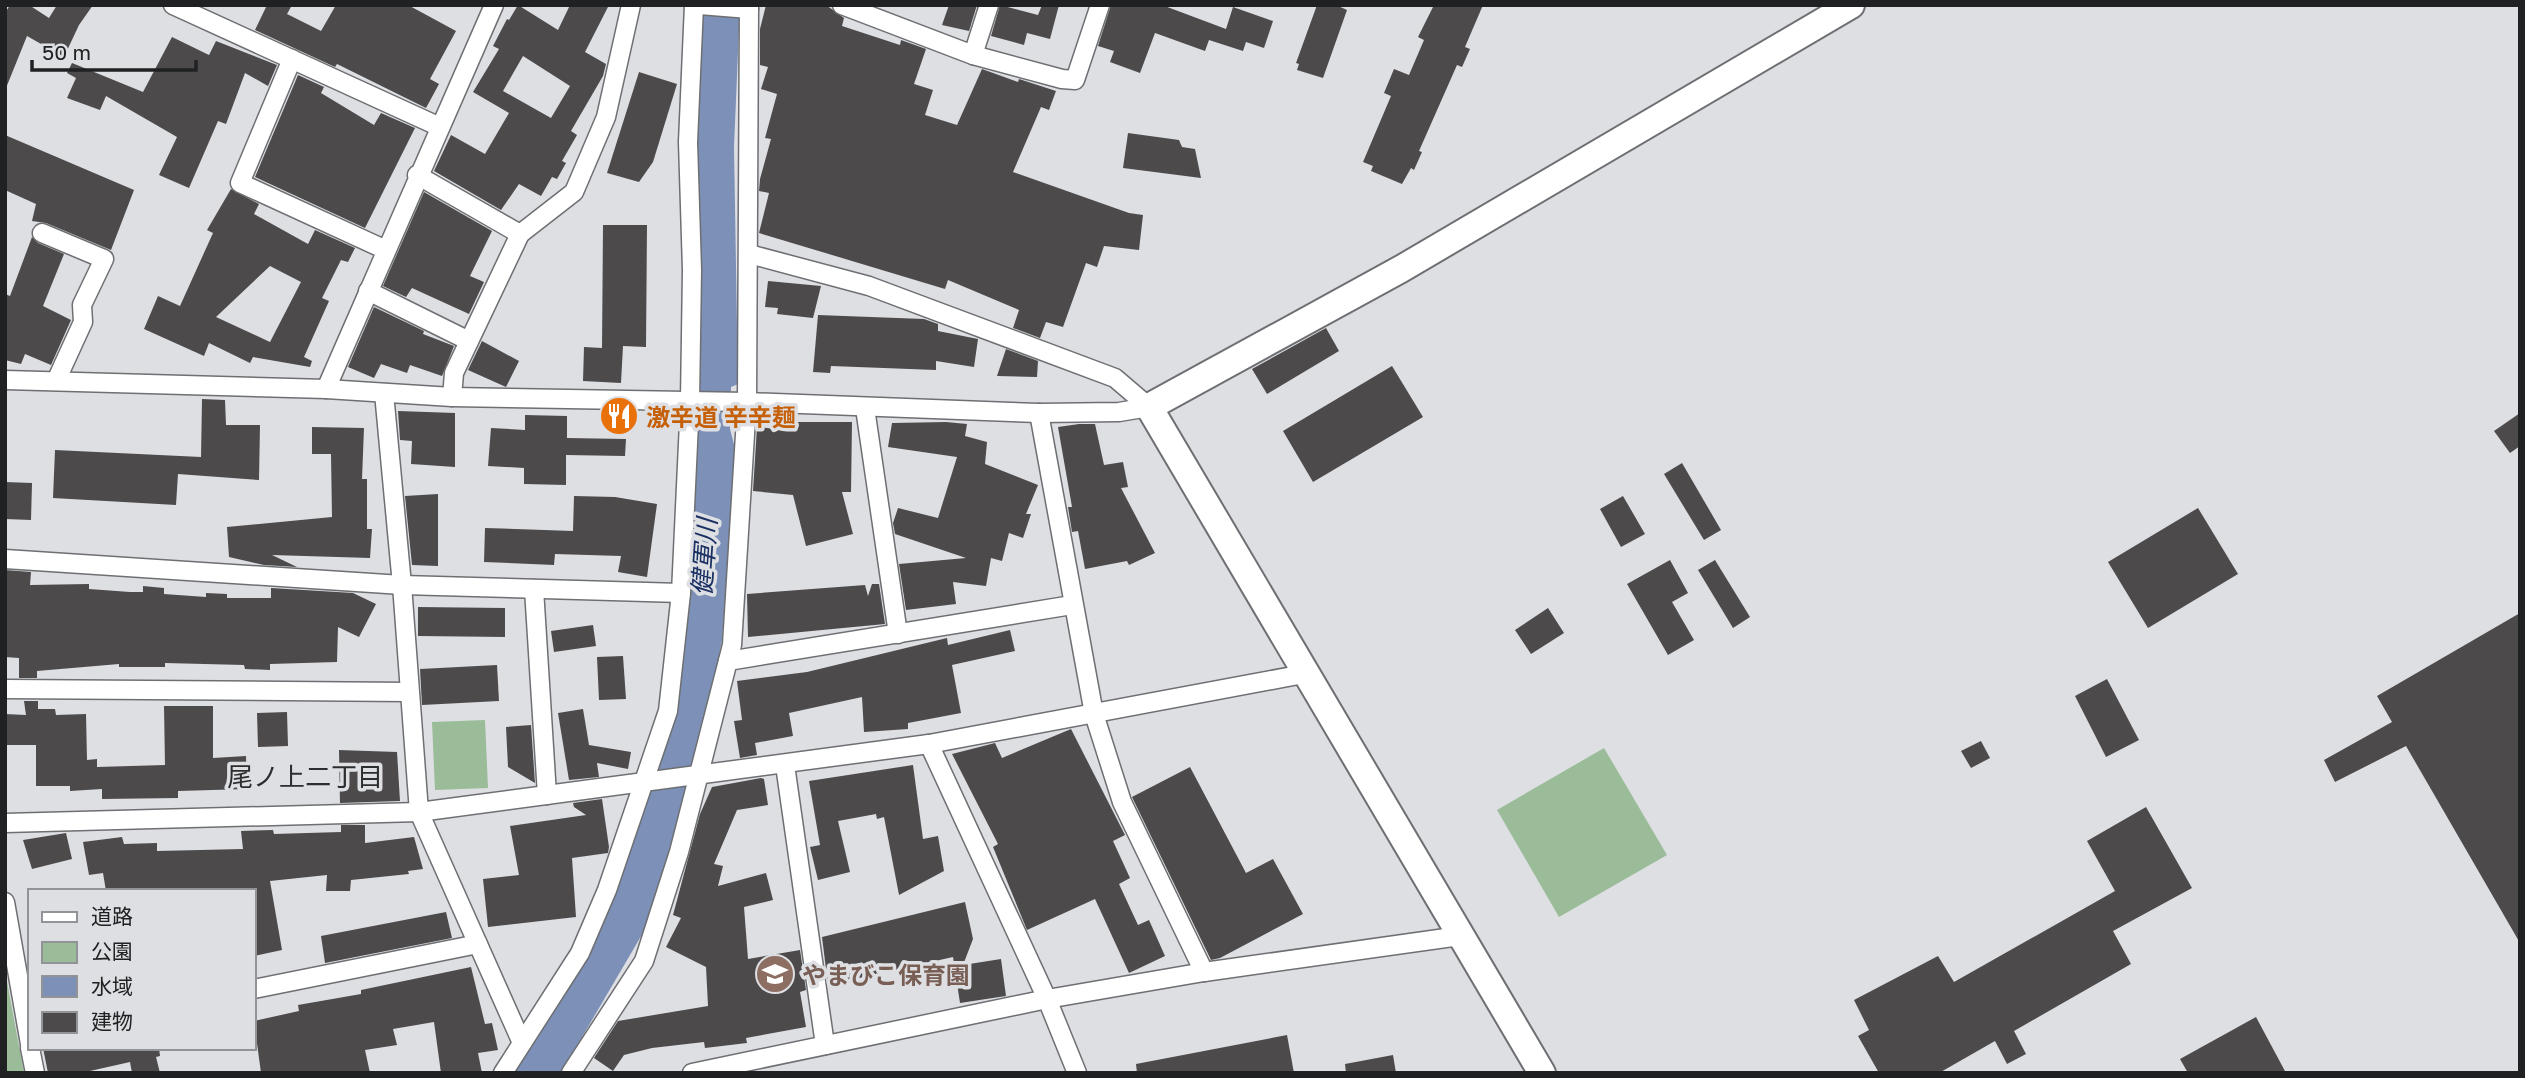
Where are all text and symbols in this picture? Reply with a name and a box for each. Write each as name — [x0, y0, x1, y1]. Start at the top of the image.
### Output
scale bar — [32, 28, 196, 72]
text: 50 m — [42, 39, 91, 65]
restaurant icon: 激辛道 辛辛麺 — [598, 395, 640, 437]
place label: 激辛道 辛辛麺 — [646, 402, 796, 431]
water label: 健軍川 — [686, 514, 722, 597]
district label: 尾ノ上二丁目 — [227, 761, 383, 792]
legend — [28, 889, 256, 1050]
text: 道路 — [91, 903, 133, 929]
text: 公園 — [91, 938, 133, 964]
school or university icon: やまびこ保育園 — [754, 953, 796, 995]
place label: やまびこ保育園 — [802, 960, 970, 989]
text: 水域 — [91, 973, 133, 999]
text: 建物 — [91, 1008, 133, 1034]

